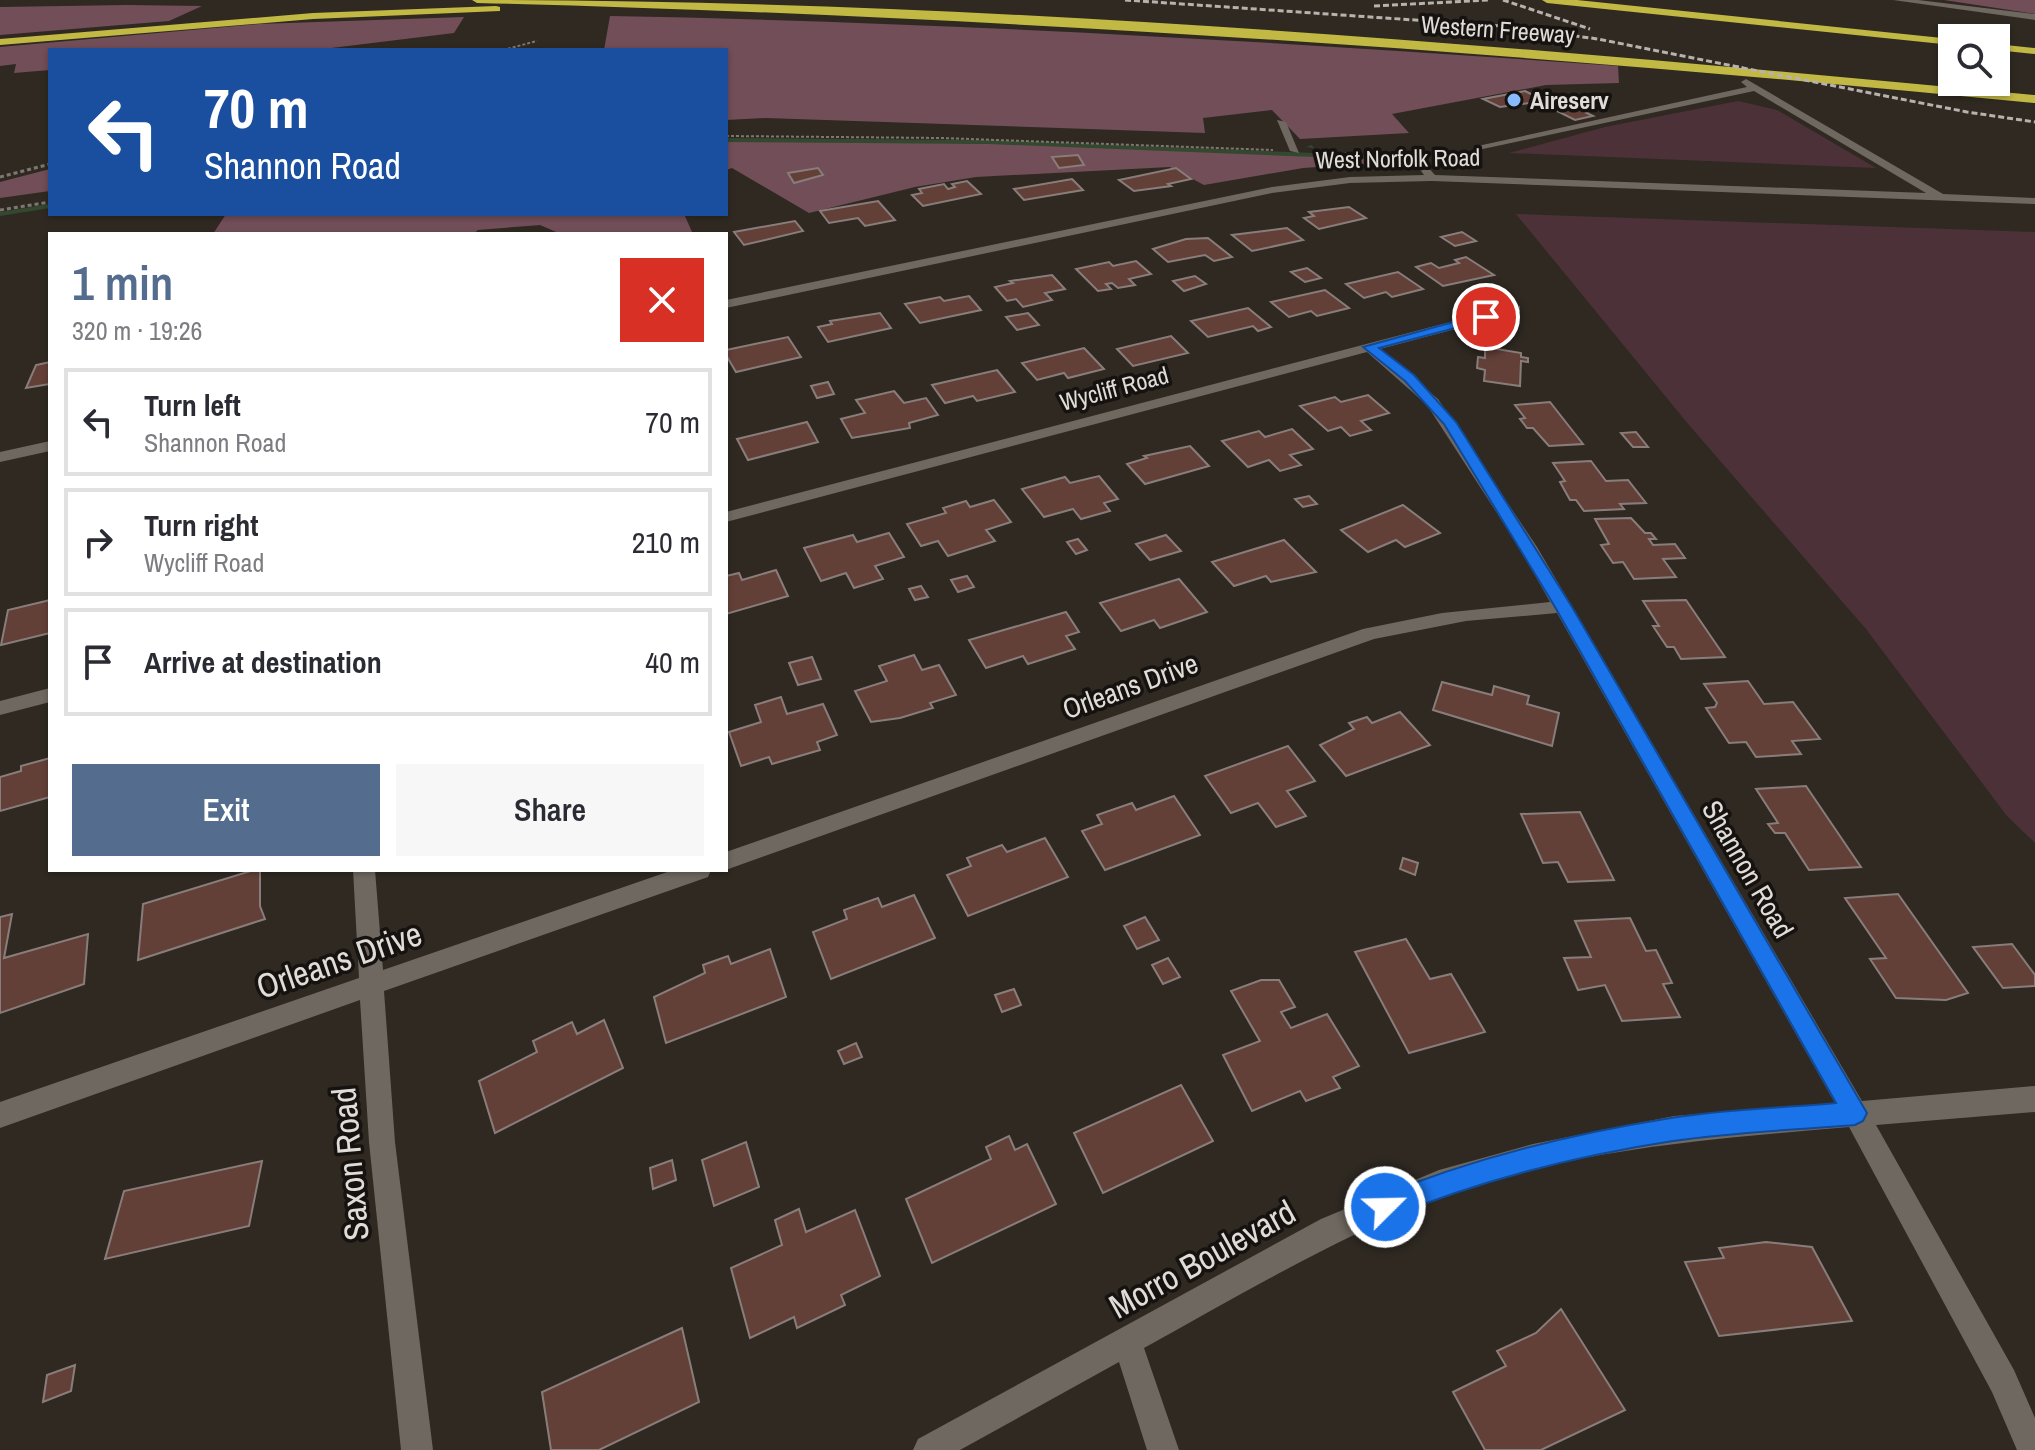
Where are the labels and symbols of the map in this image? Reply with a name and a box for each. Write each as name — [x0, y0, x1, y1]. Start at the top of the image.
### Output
street label: Western Freeway — [1420, 8, 1576, 50]
place label: Aireserv — [1530, 84, 1609, 116]
marker: Aireserv — [1505, 91, 1523, 109]
street label: West Norfolk Road — [1315, 141, 1481, 175]
pin — [1452, 283, 1520, 351]
street label: Wycliff Road — [1056, 358, 1172, 418]
street label: Orleans Drive — [1057, 644, 1203, 728]
street label: Shannon Road — [1693, 793, 1803, 945]
street label: Orleans Drive — [250, 910, 428, 1010]
street label: Saxon Road — [320, 1086, 380, 1242]
position arrow — [1343, 1165, 1427, 1249]
street label: Morro Boulevard — [1101, 1189, 1303, 1329]

